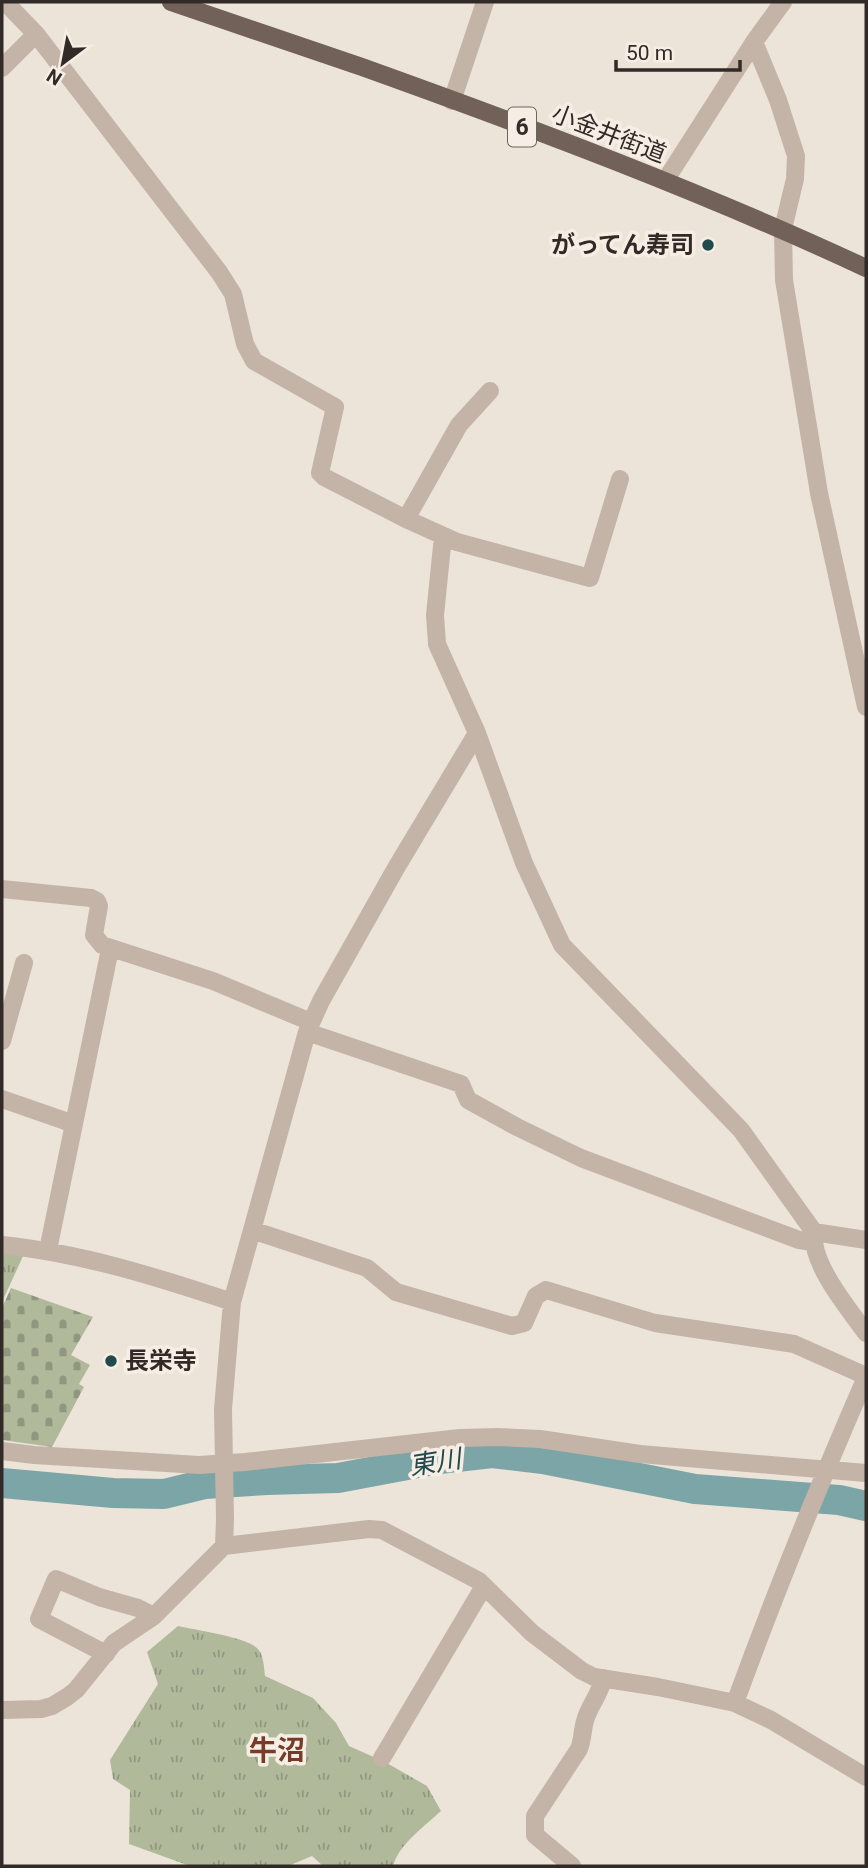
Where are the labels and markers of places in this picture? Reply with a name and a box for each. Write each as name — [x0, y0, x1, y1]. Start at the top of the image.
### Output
place label: がってん寿司 — [551, 231, 694, 259]
marker: がってん寿司 — [700, 237, 716, 253]
place label: 長栄寺 — [125, 1347, 197, 1375]
marker: 長栄寺 — [103, 1353, 119, 1369]

